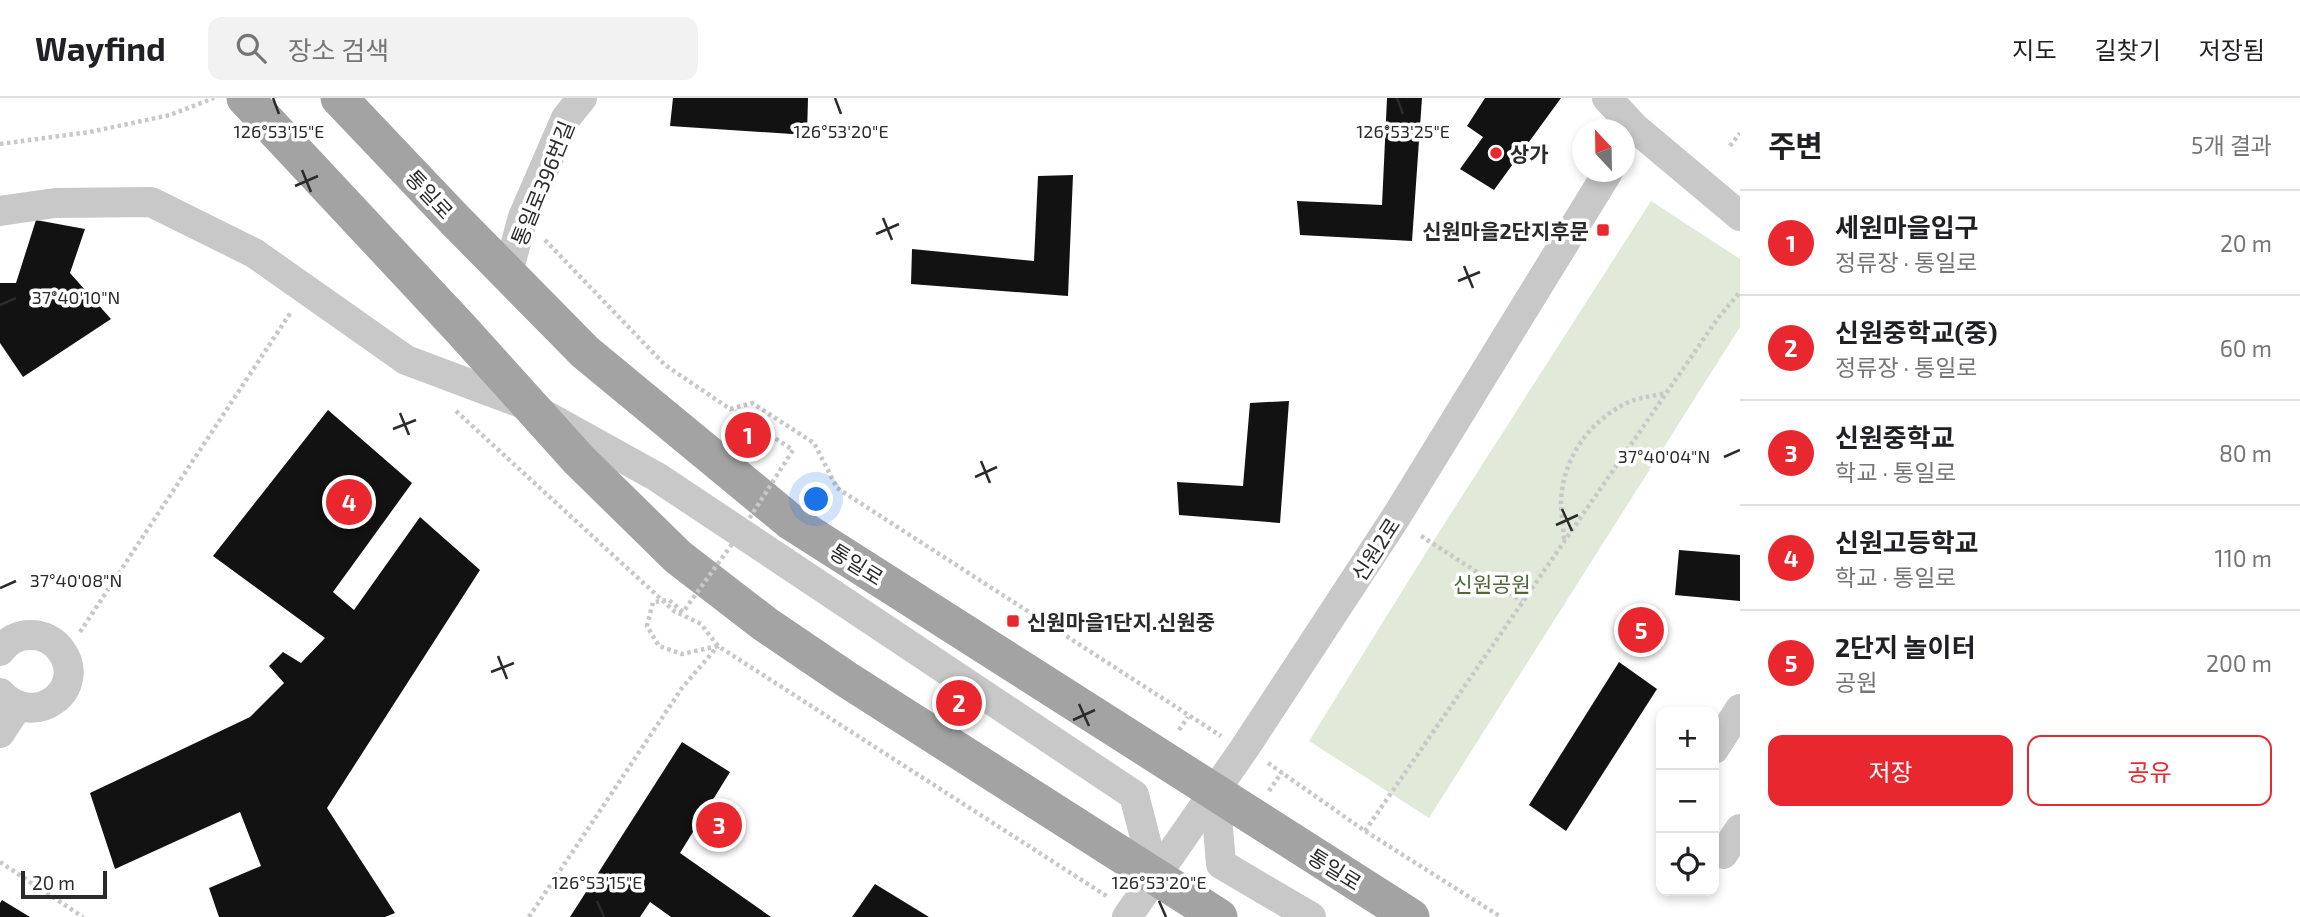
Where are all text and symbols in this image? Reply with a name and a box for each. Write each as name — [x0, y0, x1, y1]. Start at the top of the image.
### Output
search box — [208, 17, 698, 80]
text: Wayfind — [35, 28, 166, 68]
icon: search — [232, 29, 270, 67]
text: 장소 검색 — [288, 34, 389, 65]
text: 지도 — [2012, 35, 2057, 64]
text: 길찾기 — [2095, 35, 2161, 64]
text: 저장됨 — [2199, 35, 2265, 64]
street label: 통일로396번길 — [506, 117, 578, 249]
north arrow — [1572, 119, 1635, 182]
text: 126°53'15"E — [234, 120, 324, 142]
text: 126°53'20"E — [794, 120, 888, 142]
text: 126°53'25"E — [1356, 120, 1450, 142]
text: 주변 — [1768, 127, 1823, 163]
text: 5개 결과 — [2191, 131, 2272, 159]
place label: 상가 — [1510, 141, 1549, 166]
marker: 상가 — [1488, 145, 1504, 161]
street label: 통일로 — [401, 164, 459, 224]
text: 세원마을입구 — [1835, 211, 1979, 242]
place label: 신원마을2단지후문 — [1422, 218, 1589, 243]
marker: 신원마을2단지후문 — [1595, 222, 1611, 238]
text: 1 — [1786, 229, 1796, 257]
text: 20 m — [2220, 229, 2272, 257]
text: 정류장 · 통일로 — [1835, 248, 1978, 276]
text: 37°40'10"N — [32, 286, 120, 308]
text: 신원중학교(중) — [1835, 316, 1998, 347]
text: 2 — [1784, 334, 1798, 362]
text: 60 m — [2220, 334, 2272, 362]
text: 정류장 · 통일로 — [1835, 353, 1978, 381]
pin: 1 — [725, 409, 771, 461]
text: 신원중학교 — [1835, 421, 1955, 452]
text: 3 — [1784, 439, 1798, 467]
text: 80 m — [2219, 439, 2272, 467]
text: 37°40'04"N — [1618, 445, 1710, 467]
text: 학교 · 통일로 — [1835, 458, 1957, 486]
pin: 4 — [326, 476, 372, 528]
your location — [799, 482, 833, 516]
street label: 신원2로 — [1346, 513, 1404, 585]
text: 신원고등학교 — [1835, 526, 1979, 557]
street label: 통일로 — [826, 538, 888, 590]
text: 4 — [1784, 544, 1798, 572]
text: 110 m — [2215, 544, 2272, 572]
text: 학교 · 통일로 — [1835, 563, 1957, 591]
text: 37°40'08"N — [30, 569, 122, 591]
park label: 신원공원 — [1453, 571, 1531, 596]
pin: 5 — [1618, 604, 1664, 656]
place label: 신원마을1단지.신원중 — [1027, 609, 1215, 634]
marker: 신원마을1단지.신원중 — [1005, 613, 1021, 629]
text: 2단지 놀이터 — [1835, 631, 1975, 662]
text: 5 — [1785, 649, 1797, 677]
text: 200 m — [2206, 649, 2272, 677]
text: 공원 — [1835, 668, 1877, 696]
pin: 2 — [936, 677, 982, 729]
map controls — [1656, 707, 1719, 896]
button: + — [1656, 707, 1719, 770]
button: 저장 — [1768, 735, 2013, 806]
button: 공유 — [2027, 735, 2272, 806]
button: − — [1656, 770, 1719, 833]
pin: 3 — [696, 799, 742, 851]
button: locate — [1656, 833, 1719, 896]
street label: 통일로 — [1304, 843, 1366, 895]
scale bar — [21, 868, 107, 900]
text: 20 m — [32, 871, 75, 894]
text: 126°53'15"E — [552, 871, 642, 893]
text: 126°53'20"E — [1112, 871, 1206, 893]

